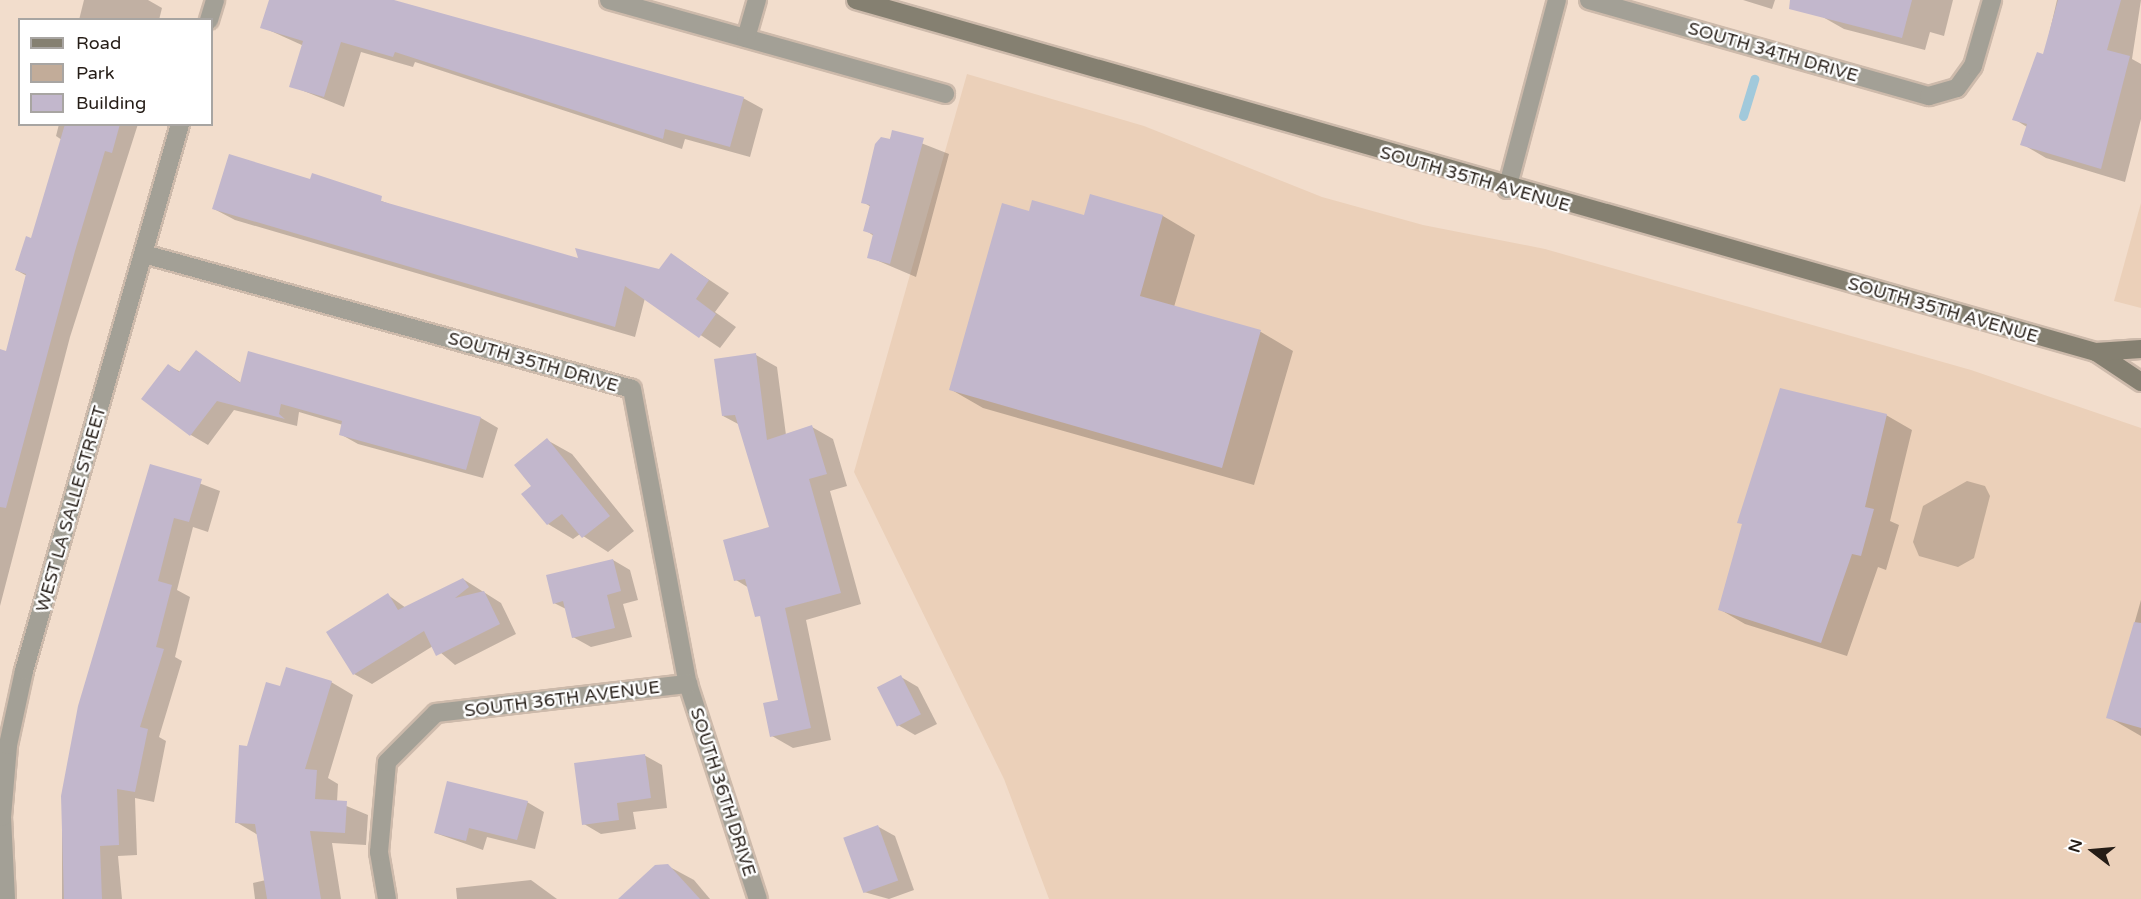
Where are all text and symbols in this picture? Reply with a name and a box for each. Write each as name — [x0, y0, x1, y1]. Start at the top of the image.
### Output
street label: SOUTH 34TH DRIVE — [1685, 17, 1861, 87]
legend — [18, 18, 213, 126]
text: Road — [76, 32, 121, 54]
text: Park — [76, 62, 114, 84]
text: Building — [76, 92, 146, 114]
street label: SOUTH 35TH AVENUE — [1378, 142, 1572, 216]
street label: SOUTH 35TH AVENUE — [1846, 273, 2040, 347]
street label: SOUTH 35TH DRIVE — [445, 327, 621, 397]
street label: WEST LA SALLE STREET — [31, 403, 111, 615]
street label: SOUTH 36TH AVENUE — [463, 676, 661, 722]
street label: SOUTH 36TH DRIVE — [686, 705, 760, 879]
north arrow — [2063, 821, 2123, 881]
text: N — [2064, 837, 2087, 855]

